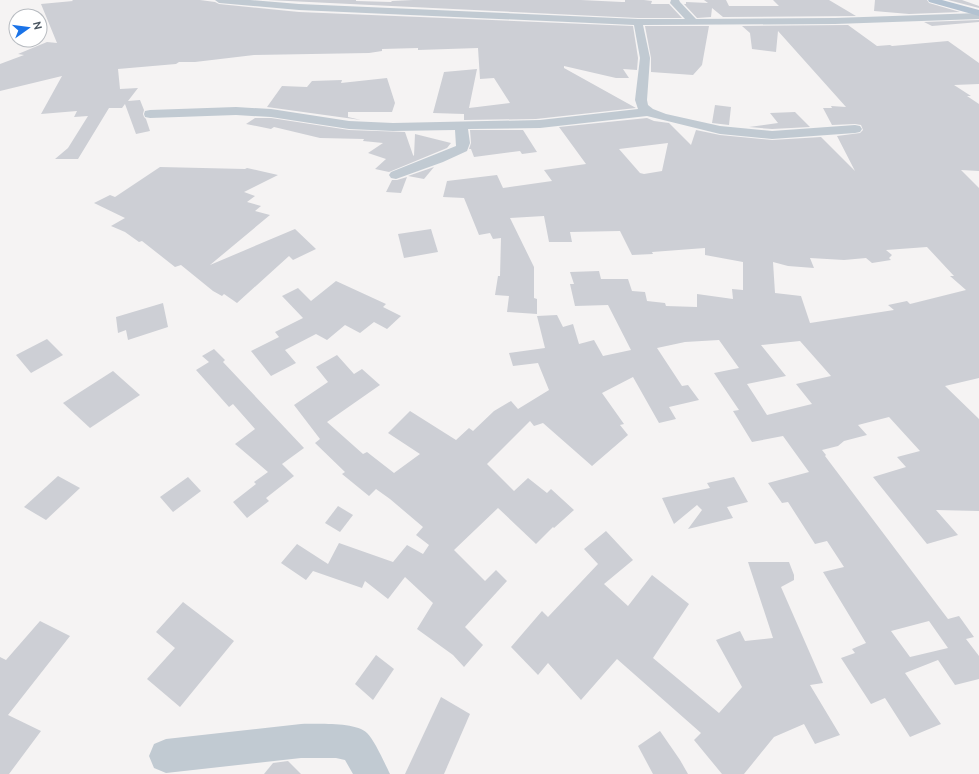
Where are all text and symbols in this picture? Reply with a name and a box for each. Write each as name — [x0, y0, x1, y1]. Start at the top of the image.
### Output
north arrow — [8, 8, 48, 48]
text: N — [31, 20, 45, 31]

